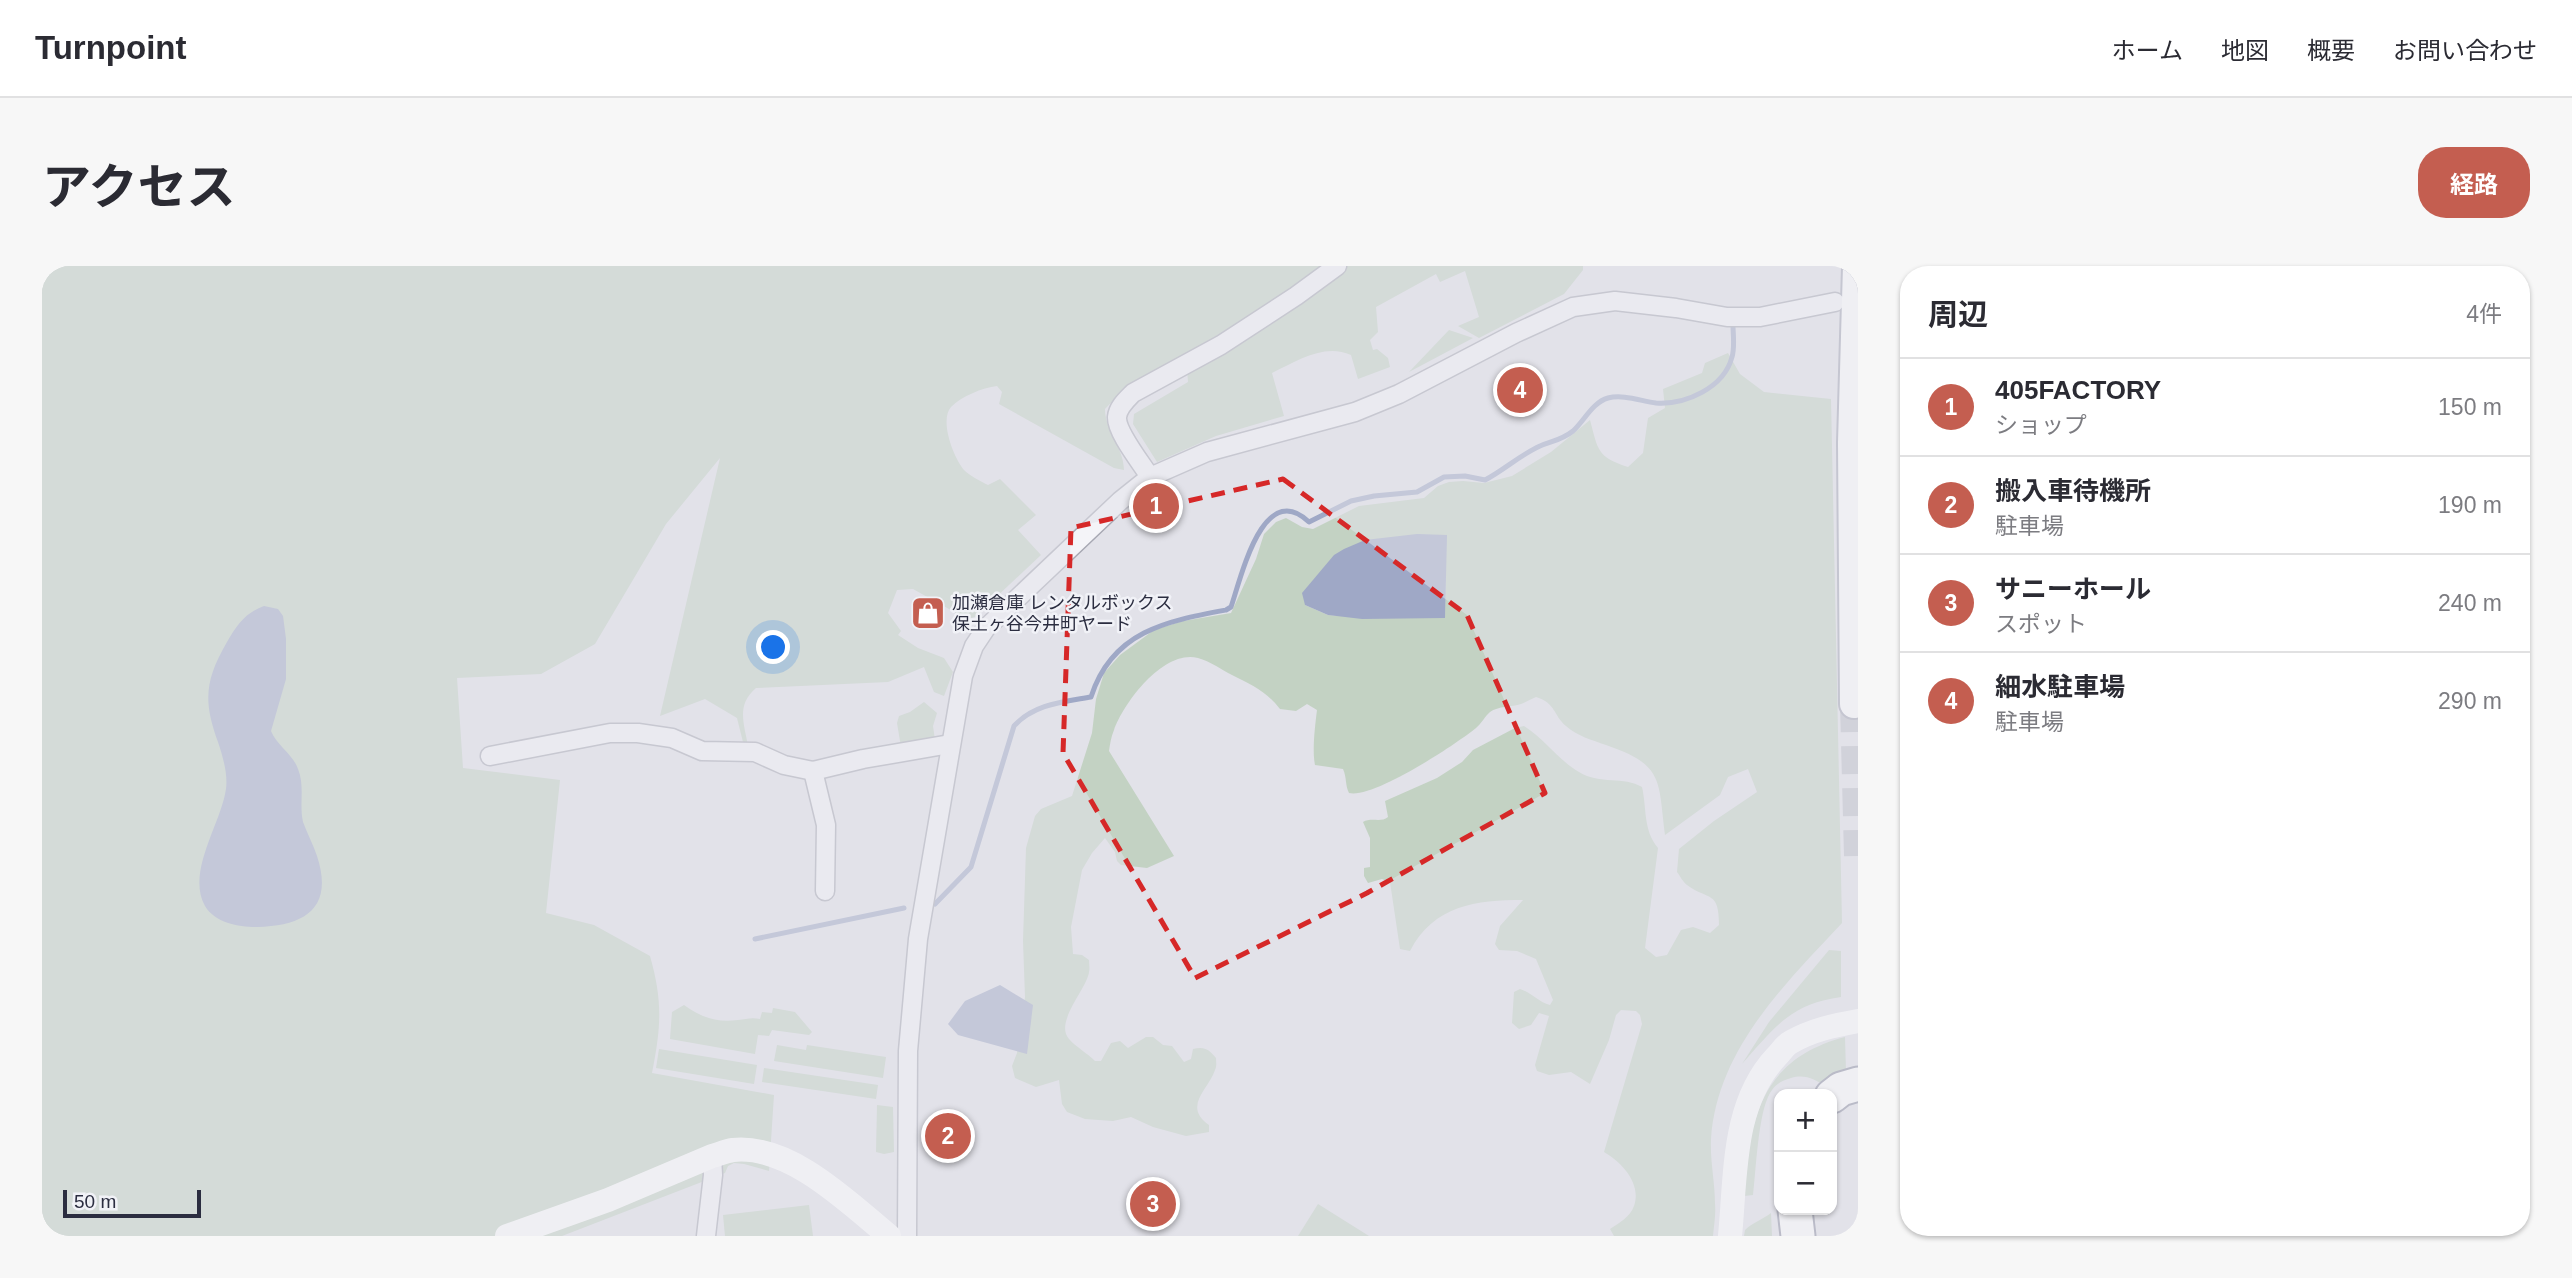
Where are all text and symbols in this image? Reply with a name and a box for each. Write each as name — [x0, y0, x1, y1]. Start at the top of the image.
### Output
text: Turnpoint — [35, 29, 187, 66]
text: ホーム — [2112, 37, 2183, 64]
text: 地図 — [2221, 37, 2269, 64]
text: 概要 — [2307, 37, 2355, 64]
text: お問い合わせ — [2393, 37, 2537, 64]
button: 経路 — [2418, 147, 2530, 218]
text: アクセス — [42, 160, 236, 214]
text: 周辺 — [1928, 298, 1988, 331]
text: 4件 — [2466, 301, 2502, 327]
pin: 4 — [1497, 364, 1543, 416]
text: 405FACTORY — [1995, 375, 2161, 405]
text: 1 — [1945, 394, 1957, 420]
text: 150 m — [2438, 394, 2502, 420]
text: ショップ — [1995, 412, 2087, 438]
text: 搬入車待機所 — [1995, 476, 2151, 506]
pin: 1 — [1133, 480, 1179, 532]
text: 2 — [1945, 492, 1957, 518]
text: 190 m — [2438, 492, 2502, 518]
text: 駐車場 — [1995, 513, 2064, 539]
text: サニーホール — [1995, 574, 2151, 604]
text: 3 — [1945, 590, 1957, 616]
text: 240 m — [2438, 590, 2502, 616]
place label: 加瀬倉庫 レンタルボックス 保土ヶ谷今井町ヤード — [952, 593, 1172, 634]
shop icon: 加瀬倉庫 レンタルボックス 保土ヶ谷今井町ヤード — [909, 594, 947, 632]
text: スポット — [1995, 611, 2087, 637]
your location — [756, 630, 790, 664]
text: 細水駐車場 — [1995, 672, 2125, 702]
text: 4 — [1945, 688, 1957, 714]
text: 290 m — [2438, 688, 2502, 714]
text: 駐車場 — [1995, 709, 2064, 735]
map controls — [1774, 1089, 1837, 1215]
button: + — [1774, 1089, 1837, 1152]
pin: 2 — [925, 1110, 971, 1162]
button: − — [1774, 1152, 1837, 1215]
pin: 3 — [1130, 1178, 1176, 1230]
scale bar — [63, 1187, 201, 1219]
text: 50 m — [74, 1191, 116, 1212]

